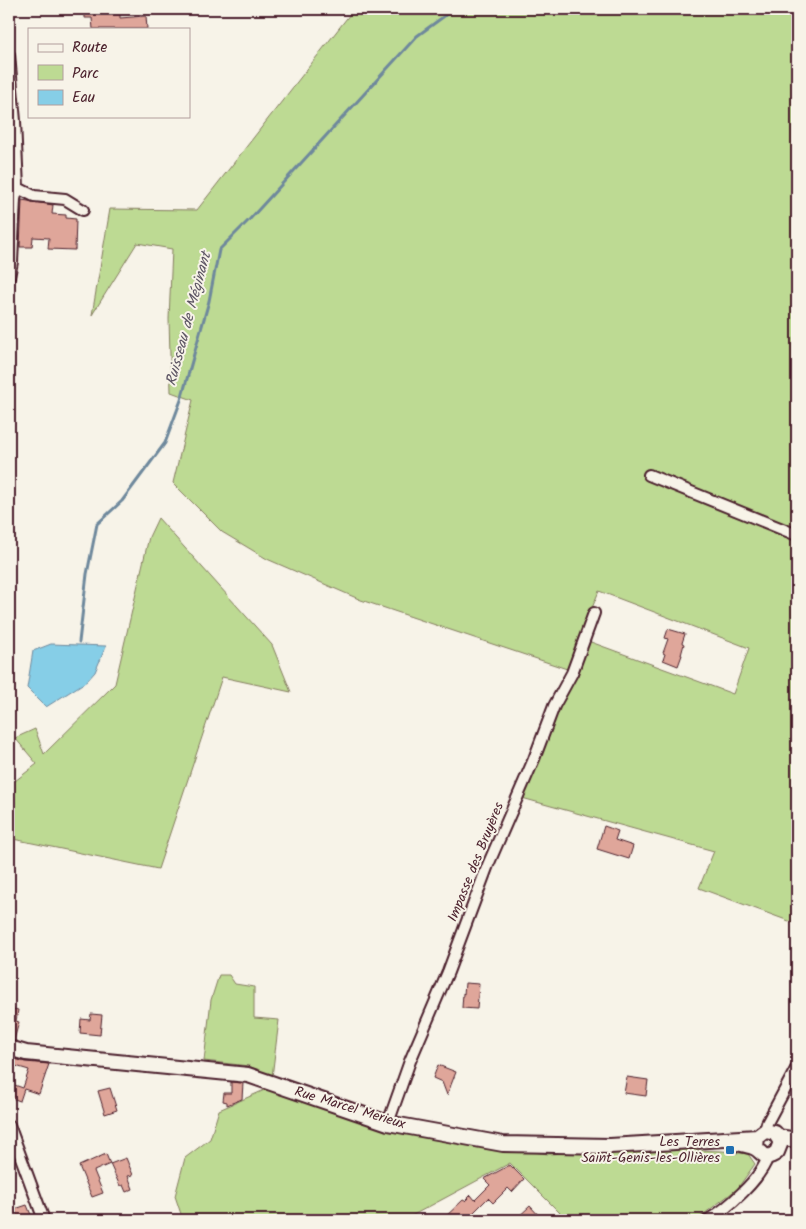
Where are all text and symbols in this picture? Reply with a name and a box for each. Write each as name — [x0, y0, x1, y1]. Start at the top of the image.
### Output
legend — [28, 28, 190, 118]
text: Route — [72, 36, 108, 60]
text: Parc — [72, 62, 99, 86]
text: Eau — [72, 86, 95, 110]
water label: Ruisseau de Méginant — [160, 247, 219, 389]
street label: Impasse des Bruyères — [442, 799, 510, 925]
street label: Rue Marcel Merieux — [292, 1081, 409, 1136]
place label: Les Terres Saint-Genis-les-Ollières — [581, 1131, 720, 1169]
marker: Les Terres Saint-Genis-les-Ollières — [724, 1144, 736, 1156]

